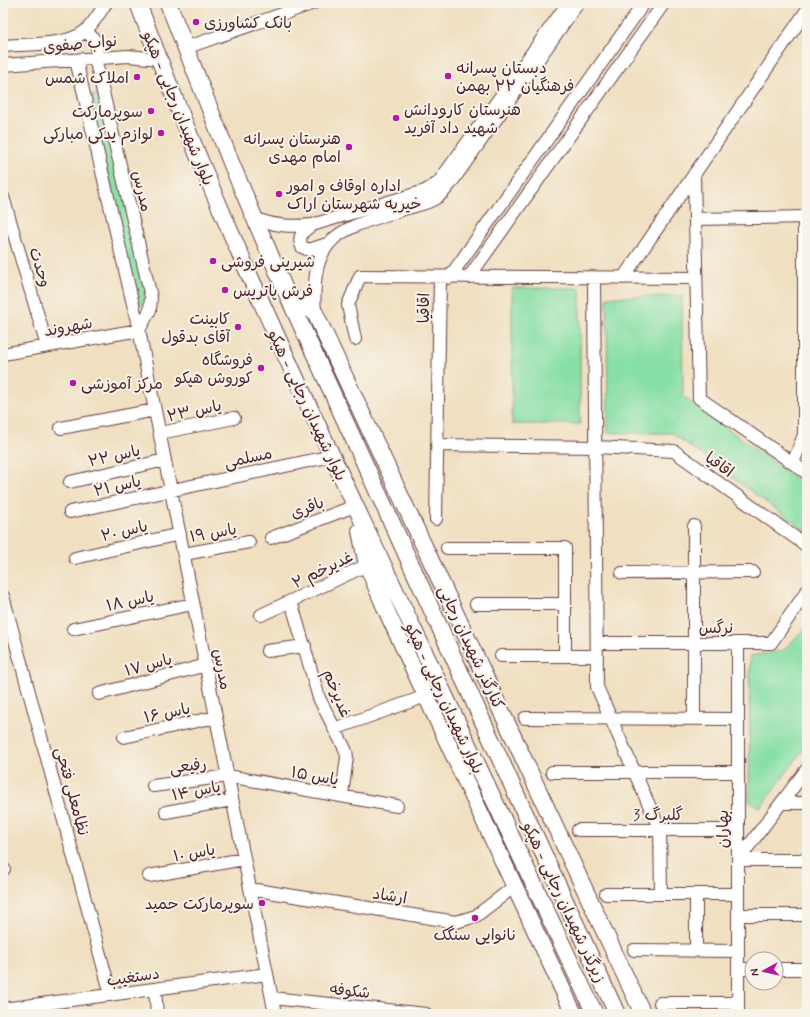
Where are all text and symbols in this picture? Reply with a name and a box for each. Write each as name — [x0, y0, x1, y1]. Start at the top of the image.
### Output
place label: بانک کشاورزی — [204, 13, 292, 34]
marker: بانک کشاورزی — [191, 17, 201, 27]
street label: بلوار شهیدان رجایی - هپکو — [136, 27, 218, 189]
street label: نواب صفوی — [42, 31, 118, 58]
place label: دبستان پسرانه فرهنگیان ۲۲ بهمن — [456, 58, 574, 97]
place label: املاک شمس — [45, 68, 129, 89]
marker: دبستان پسرانه فرهنگیان ۲۲ بهمن — [443, 71, 453, 81]
marker: املاک شمس — [132, 72, 142, 82]
place label: هنرستان کارودانش شهید داد آفرید — [404, 100, 521, 139]
place label: سوپرمارکت — [72, 102, 143, 123]
marker: سوپرمارکت — [146, 106, 156, 116]
marker: هنرستان کارودانش شهید داد آفرید — [391, 113, 401, 123]
place label: لوازم یدکی مبارکی — [43, 124, 153, 146]
marker: لوازم یدکی مبارکی — [156, 128, 166, 138]
place label: هنرستان پسرانه امام مهدی — [243, 129, 341, 169]
marker: هنرستان پسرانه امام مهدی — [344, 142, 354, 152]
street label: مدرس — [127, 169, 156, 214]
place label: اداره اوقاف و امور خیریه شهرستان اراک — [285, 176, 421, 215]
marker: اداره اوقاف و امور خیریه شهرستان اراک — [274, 189, 284, 199]
street label: وحدت — [24, 245, 56, 290]
place label: شیرینی فروشی — [221, 252, 315, 273]
marker: شیرینی فروشی — [208, 256, 218, 266]
place label: فرش پاتریس — [233, 281, 313, 302]
marker: فرش پاتریس — [220, 285, 230, 295]
street label: اقاقیا — [414, 292, 435, 324]
place label: کابینت آقای بدقول — [161, 309, 231, 348]
street label: شهروند — [42, 313, 94, 342]
marker: کابینت آقای بدقول — [233, 322, 243, 332]
street label: بلوار شهیدان رجایی - هپکو — [262, 325, 351, 485]
place label: فروشگاه کوروش هپکو — [173, 350, 253, 389]
marker: فروشگاه کوروش هپکو — [256, 363, 266, 373]
place label: مرکز آموزشی — [81, 374, 163, 395]
marker: مرکز آموزشی — [68, 378, 78, 388]
street label: یاس ۲۳ — [165, 395, 224, 427]
street label: یاس ۲۲ — [86, 440, 143, 473]
street label: مسلمی — [222, 443, 274, 474]
street label: اقاقیا — [700, 448, 738, 483]
street label: یاس ۲۱ — [92, 471, 143, 502]
street label: باقری — [288, 492, 327, 524]
street label: یاس ۲۰ — [99, 516, 150, 547]
street label: یاس ۱۹ — [188, 519, 238, 548]
street label: غدیرخم ۲ — [289, 547, 357, 595]
street label: کنارگذر شهیدان رجایی — [433, 582, 509, 713]
street label: یاس ۱۸ — [104, 586, 156, 617]
street label: بلوار شهیدان رجایی - هپکو — [399, 618, 488, 778]
street label: نرگس — [699, 618, 733, 639]
street label: مدرس — [207, 647, 236, 692]
street label: یاس ۱۷ — [122, 649, 174, 682]
street label: غدیرخم — [317, 666, 356, 721]
street label: یاس ۱۶ — [142, 698, 192, 729]
street label: نظامعلی فتحی — [50, 745, 93, 838]
street label: رفیعی — [168, 754, 208, 779]
street label: یاس ۱۵ — [289, 762, 340, 791]
street label: یاس ۱۴ — [170, 776, 222, 806]
street label: گلبرگ 3 — [633, 805, 683, 826]
street label: بهاران — [713, 810, 734, 848]
street label: زیرگذر شهیدان رجایی - هپکو — [516, 817, 610, 986]
street label: یاس ۱۰ — [172, 839, 217, 867]
street label: ارشاد — [371, 883, 408, 910]
place label: سوپرمارکت حمید — [145, 894, 254, 915]
marker: سوپرمارکت حمید — [257, 898, 267, 908]
marker: نانوایی سنگک — [470, 913, 480, 923]
place label: نانوایی سنگک — [434, 925, 517, 946]
north arrow — [744, 951, 784, 991]
street label: دستغیب — [105, 963, 161, 992]
text: N — [748, 968, 763, 977]
street label: شکوفه — [329, 979, 371, 1004]

